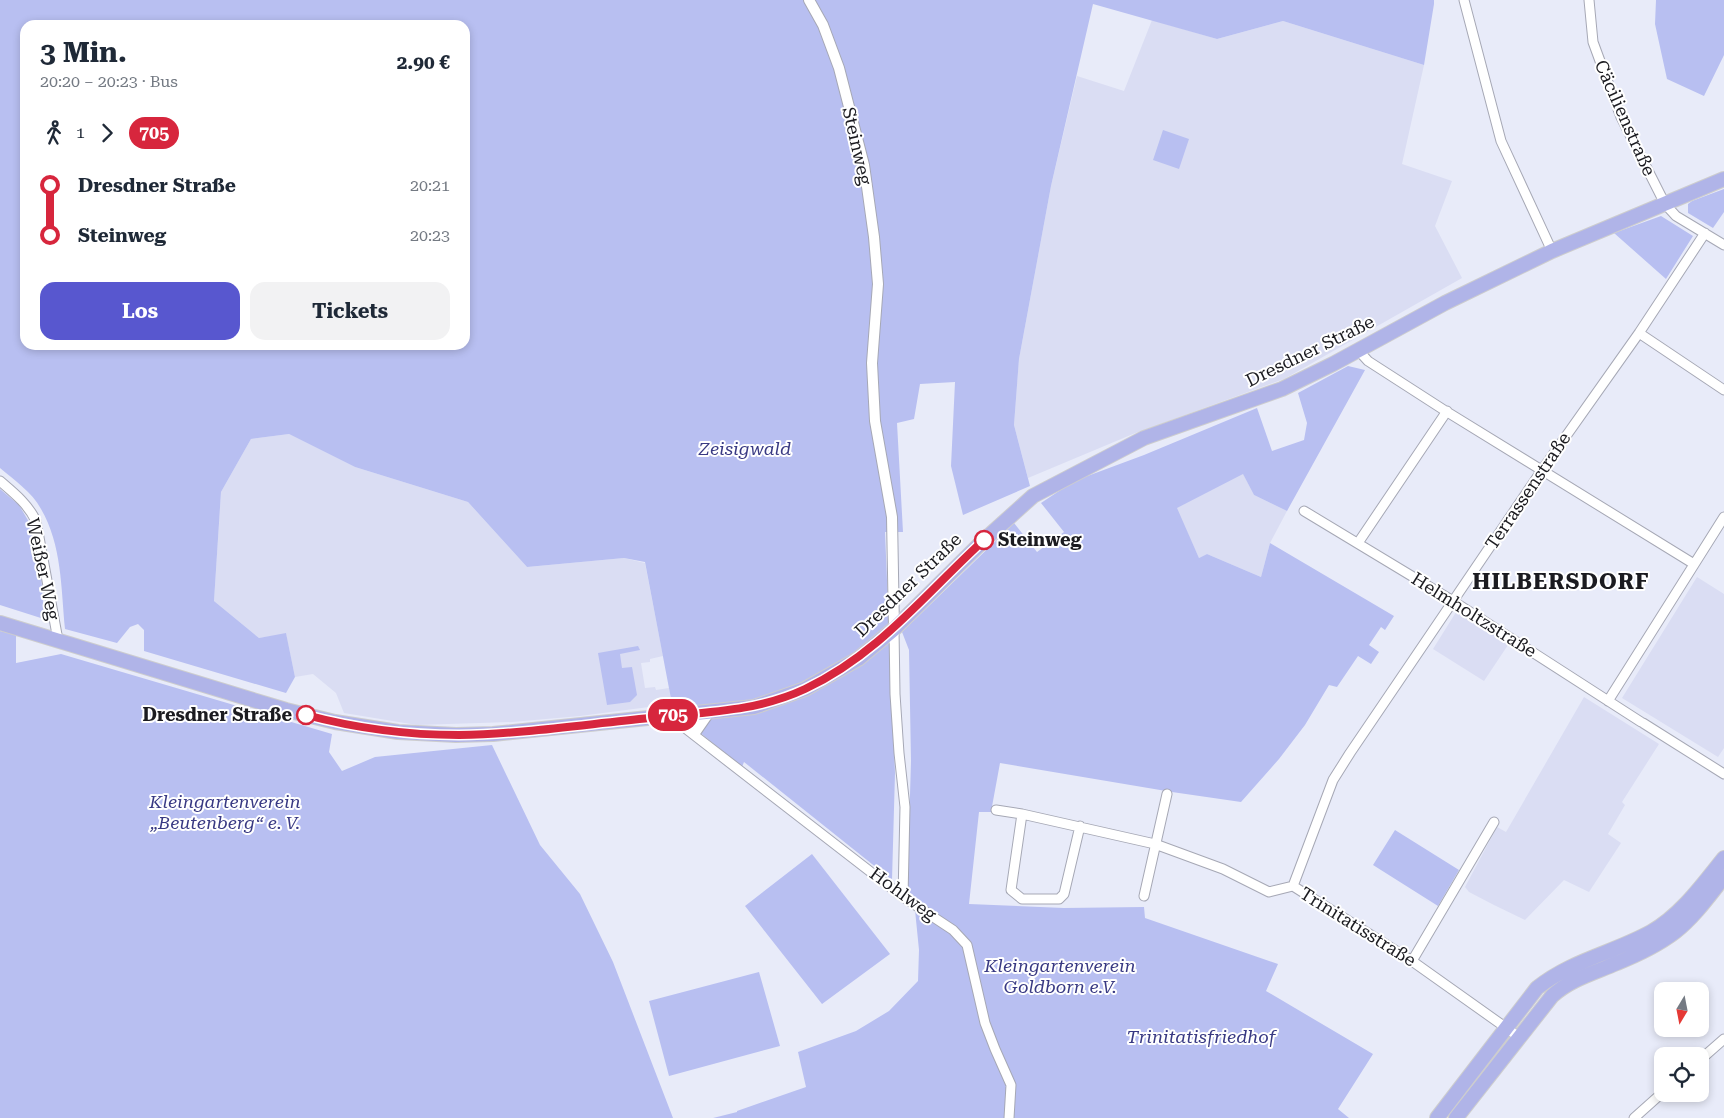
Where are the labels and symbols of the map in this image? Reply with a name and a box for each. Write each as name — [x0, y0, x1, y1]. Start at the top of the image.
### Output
street label: Cäcilienstraße — [1591, 57, 1660, 179]
street label: Steinweg — [838, 105, 877, 188]
street label: Dresdner Straße — [1242, 310, 1378, 391]
street label: Terrassenstraße — [1481, 428, 1575, 553]
park label: Zeisigwald — [698, 438, 791, 459]
street label: Weißer Weg — [22, 516, 65, 623]
street label: Dresdner Straße — [850, 528, 966, 641]
place label: Steinweg — [998, 529, 1082, 550]
marker: Steinweg — [974, 530, 994, 550]
street label: Helmholtzstraße — [1408, 568, 1541, 662]
district label: HILBERSDORF — [1472, 569, 1650, 594]
line badge: 705 — [644, 699, 702, 731]
place label: Dresdner Straße — [142, 704, 292, 725]
marker: Dresdner Straße — [296, 705, 316, 725]
park label: Kleingartenverein „Beutenberg“ e. V. — [148, 791, 301, 833]
street label: Hohlweg — [866, 862, 941, 925]
street label: Trinitatisstraße — [1296, 882, 1420, 971]
park label: Kleingartenverein Goldborn e.V. — [983, 955, 1136, 997]
north arrow — [1654, 982, 1709, 1038]
park label: Trinitatisfriedhof — [1127, 1026, 1278, 1047]

